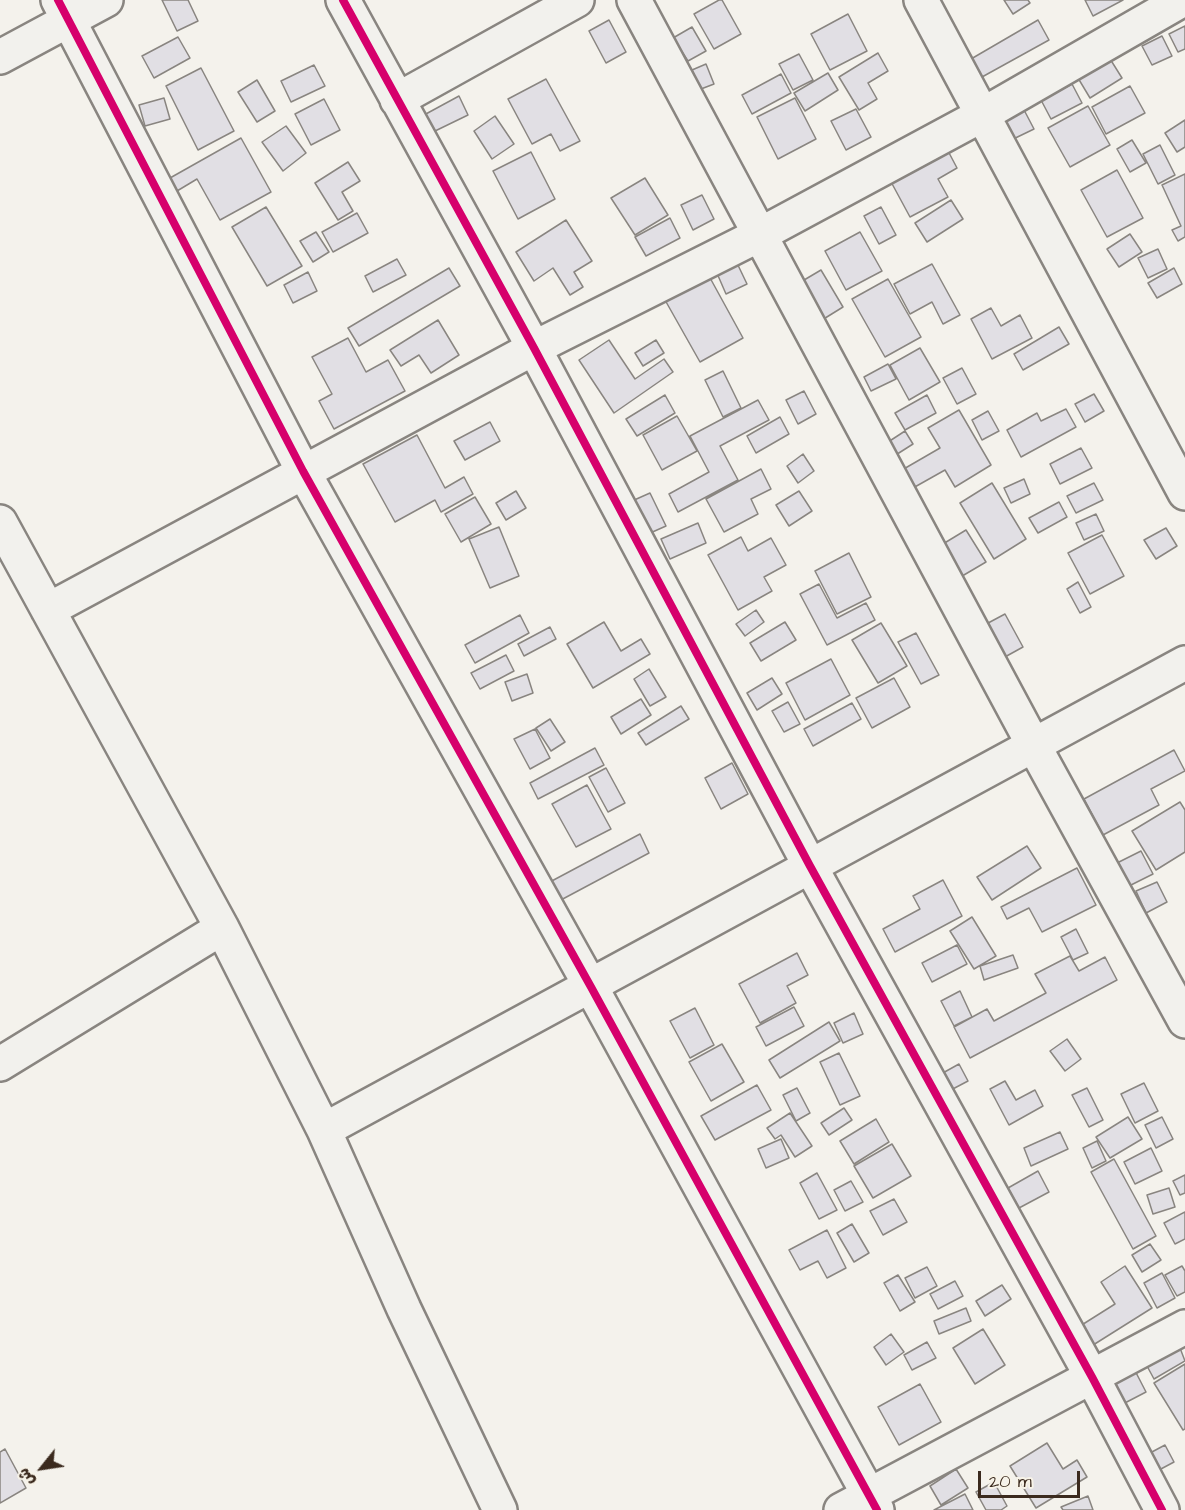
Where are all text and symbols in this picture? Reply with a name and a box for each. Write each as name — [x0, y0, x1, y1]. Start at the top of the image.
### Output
north arrow — [12, 1438, 72, 1498]
scale bar — [981, 1459, 1083, 1497]
text: ش — [12, 1464, 40, 1490]
text: 20 m — [989, 1469, 1032, 1494]

